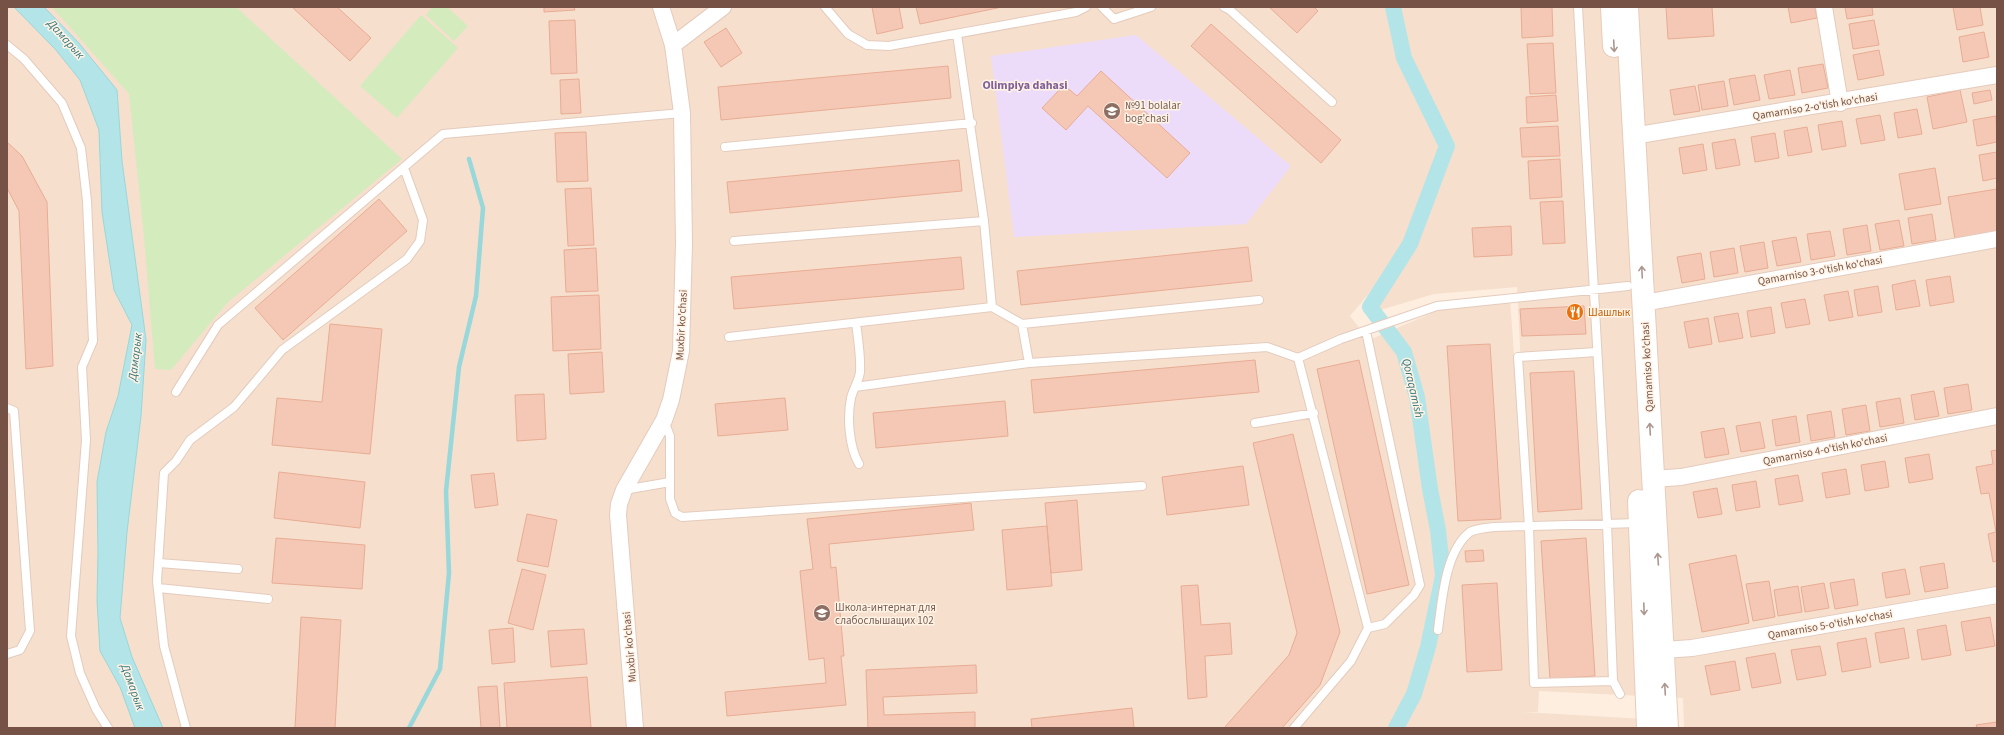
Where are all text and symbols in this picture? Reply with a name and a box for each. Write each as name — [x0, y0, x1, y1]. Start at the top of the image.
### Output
water label: Дамарык — [43, 15, 88, 63]
one-way arrow — [1610, 39, 1617, 52]
district label: Olimpiya dahasi — [982, 77, 1068, 94]
street label: Qamarniso 2-o'tish ko'chasi — [1751, 89, 1879, 124]
place label: №91 bolalar bog'chasi — [1125, 98, 1181, 126]
school or university icon: №91 bolalar bog'chasi — [1102, 101, 1122, 121]
street label: Qamarniso 3-o'tish ko'chasi — [1757, 252, 1884, 289]
one-way arrow — [1638, 266, 1645, 279]
street label: Muxbir ko'chasi — [672, 289, 691, 361]
restaurant icon: Шашлык — [1565, 302, 1585, 322]
place label: Шашлык — [1588, 305, 1631, 320]
street label: Qamarniso ko'chasi — [1638, 322, 1657, 412]
water label: Дамарык — [124, 332, 147, 383]
water label: Qoraqamish — [1397, 357, 1428, 420]
one-way arrow — [1647, 423, 1654, 436]
street label: Qamarniso 4-o'tish ko'chasi — [1762, 430, 1889, 469]
one-way arrow — [1654, 553, 1661, 566]
place label: Школа-интернат для слабослышащих 102 — [835, 600, 936, 628]
one-way arrow — [1640, 602, 1647, 615]
school or university icon: Школа-интернат для слабослышащих 102 — [812, 603, 832, 623]
street label: Qamarniso 5-o'tish ko'chasi — [1767, 606, 1894, 643]
street label: Muxbir ko'chasi — [619, 611, 640, 683]
water label: Дамарык — [116, 661, 149, 713]
one-way arrow — [1662, 683, 1669, 696]

